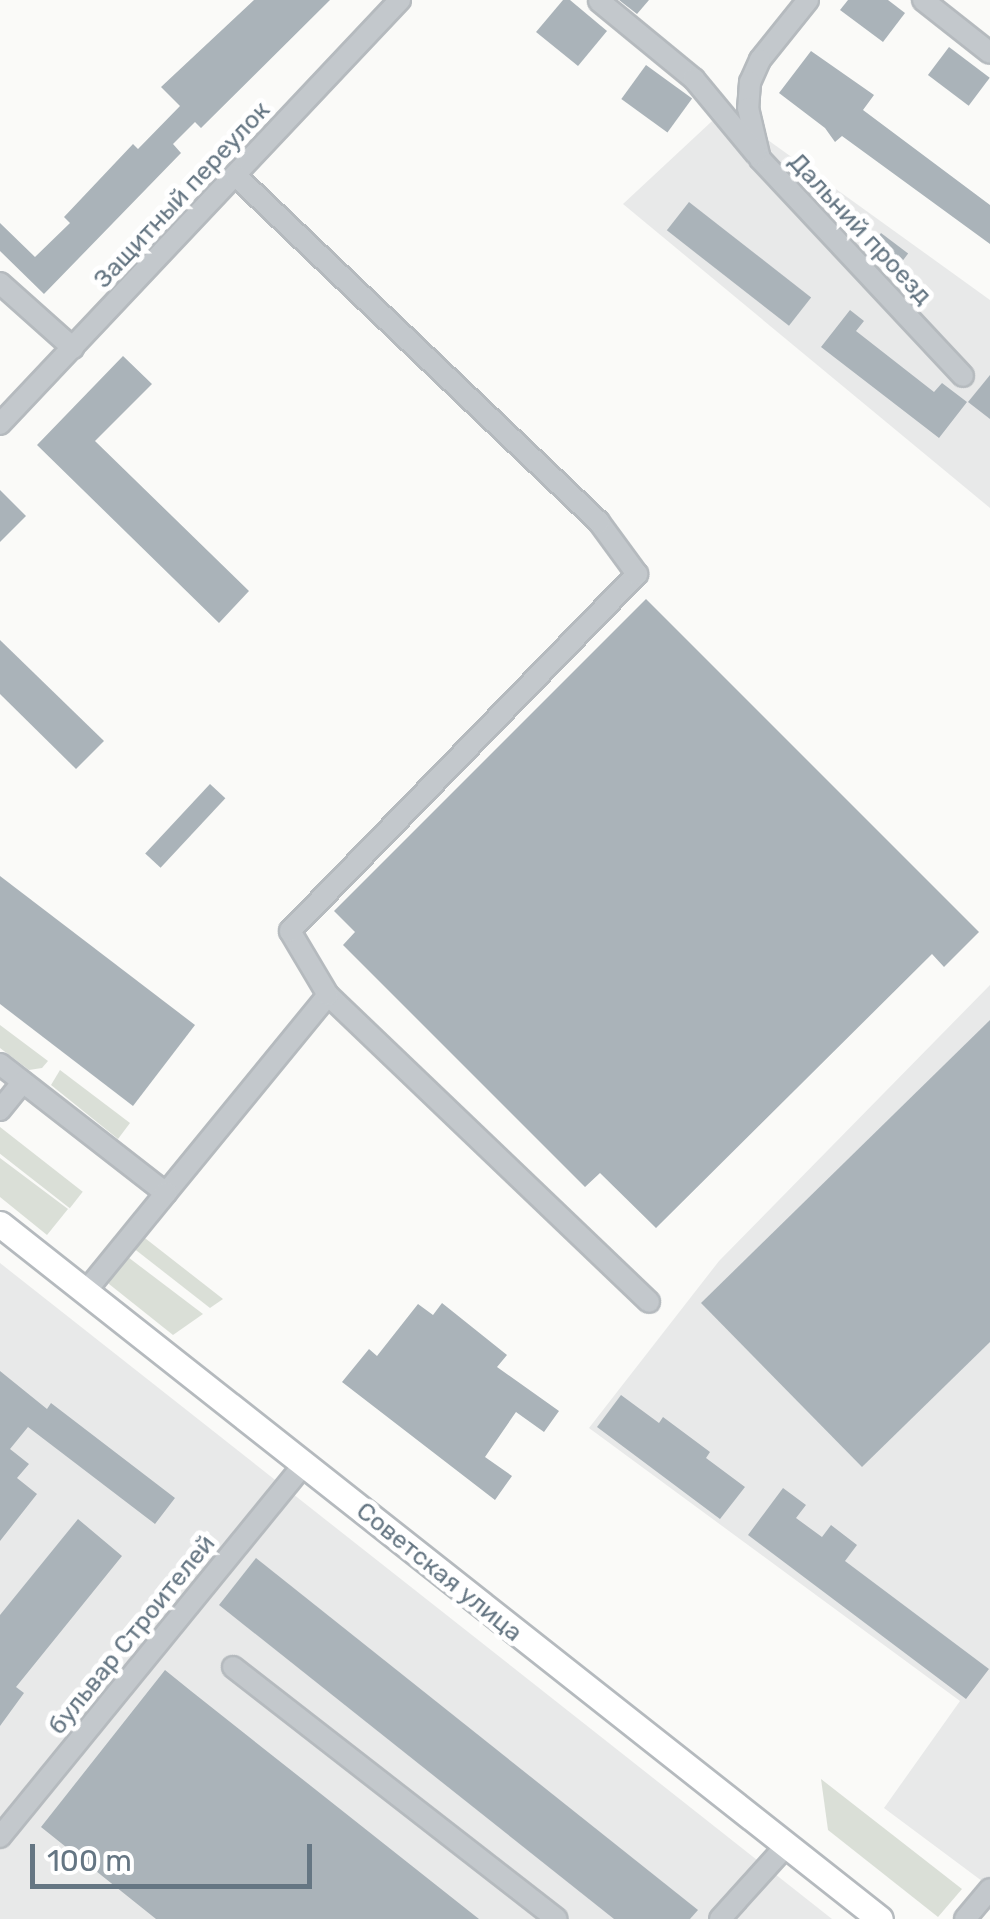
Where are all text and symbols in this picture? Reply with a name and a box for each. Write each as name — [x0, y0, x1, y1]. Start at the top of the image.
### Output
street label: Защитный переулок — [88, 95, 276, 295]
street label: Дальний проезд — [782, 147, 938, 311]
street label: Советская улица — [350, 1496, 528, 1648]
street label: бульвар Строителей — [42, 1529, 222, 1741]
scale bar — [35, 1824, 318, 1886]
text: 100 m — [47, 1843, 132, 1879]

